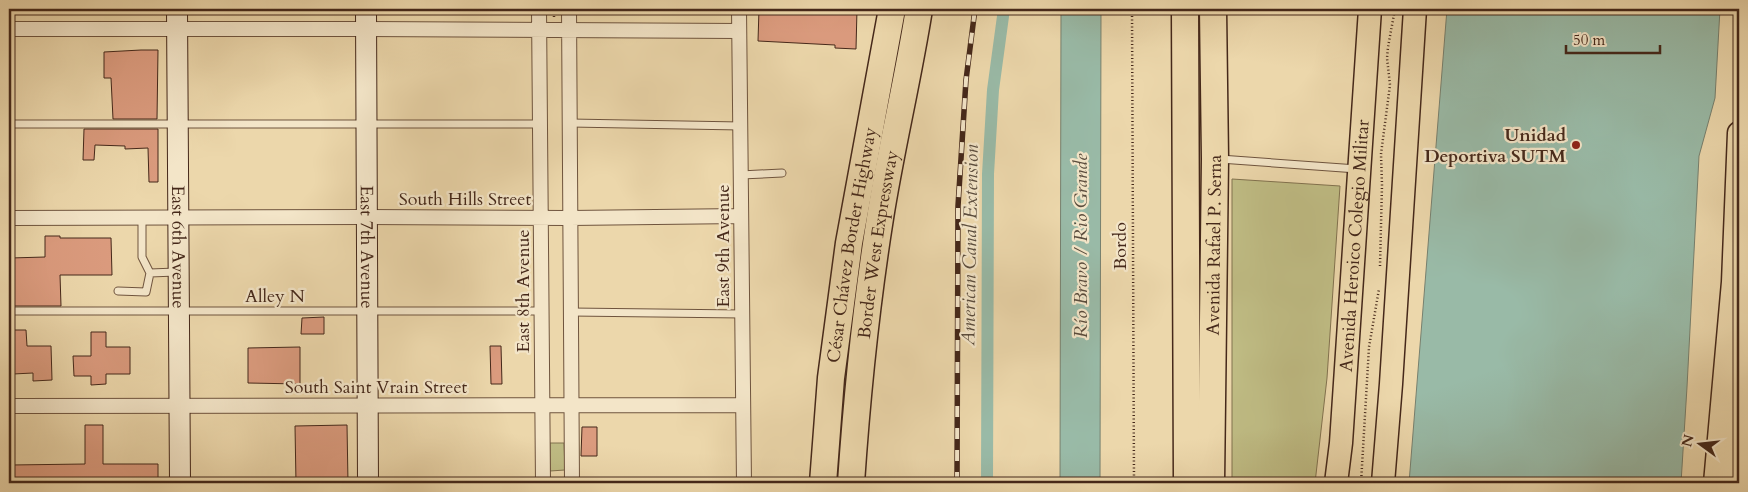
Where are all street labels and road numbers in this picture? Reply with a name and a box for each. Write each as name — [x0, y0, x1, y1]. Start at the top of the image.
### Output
street label: Avenida Heroico Colegio Militar — [1333, 118, 1375, 373]
street label: César Chávez Border Highway — [821, 125, 883, 364]
street label: Border West Expressway — [851, 148, 904, 340]
street label: Avenida Rafael P. Serna — [1200, 154, 1228, 336]
street label: East 9th Avenue — [711, 184, 736, 308]
street label: East 6th Avenue — [166, 185, 191, 309]
street label: East 7th Avenue — [354, 185, 380, 309]
street label: South Hills Street — [399, 187, 532, 212]
street label: Bordo — [1108, 222, 1133, 270]
street label: East 8th Avenue — [511, 229, 536, 353]
street label: Alley N — [245, 284, 306, 309]
street label: South Saint Vrain Street — [285, 375, 468, 400]

